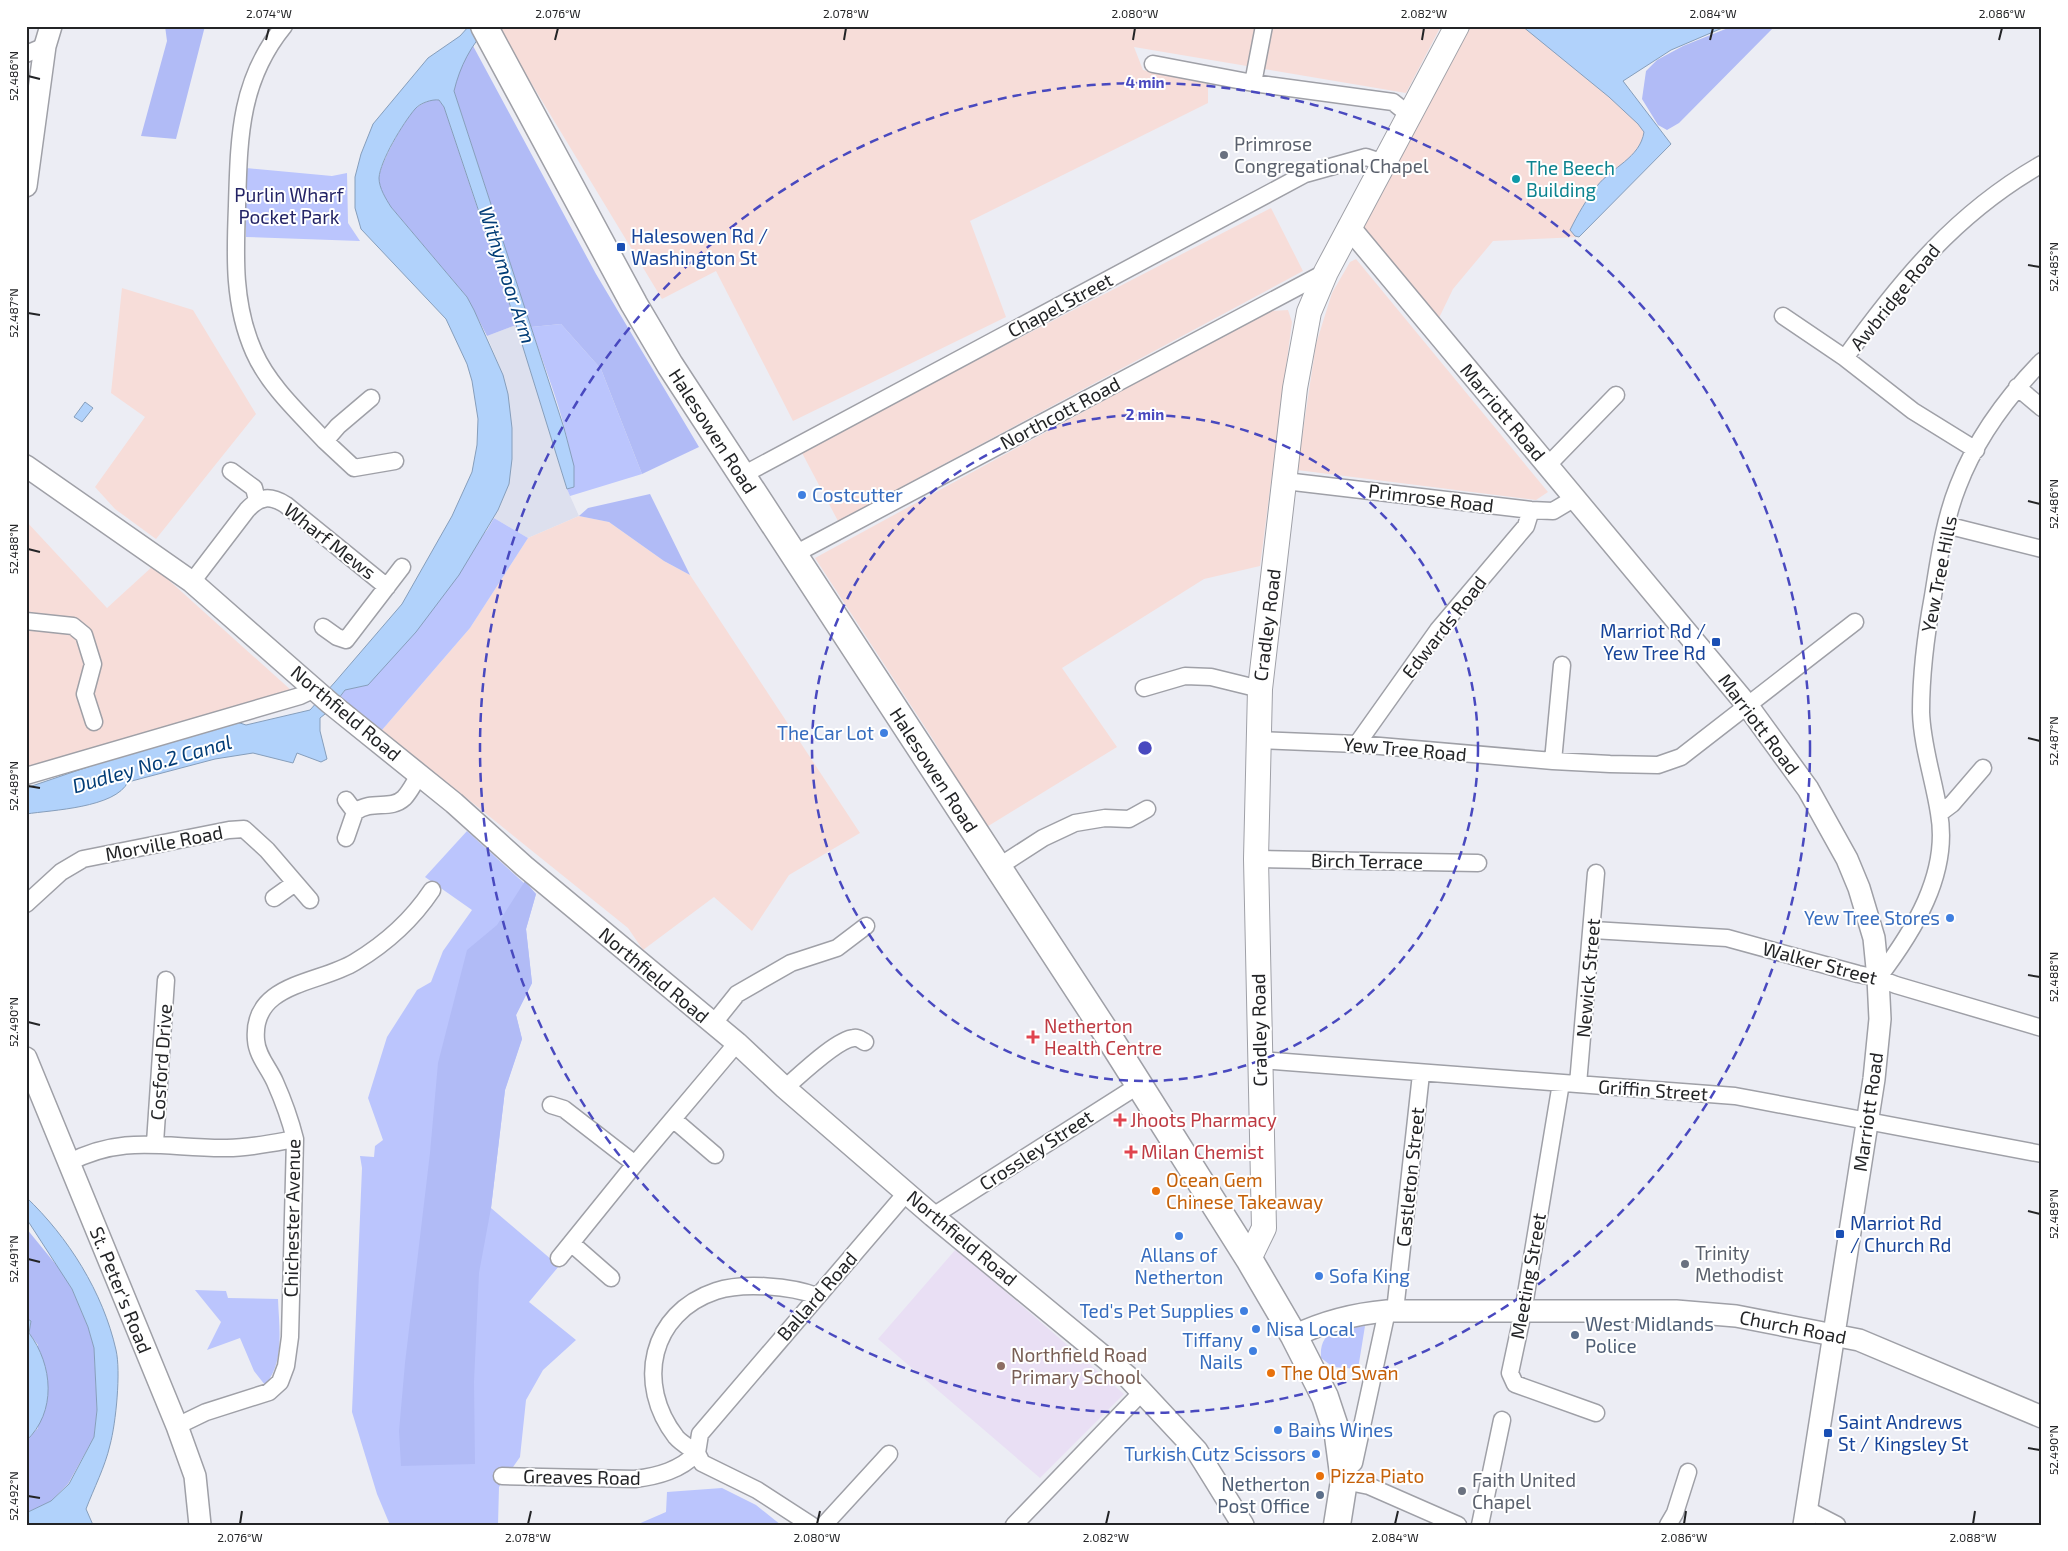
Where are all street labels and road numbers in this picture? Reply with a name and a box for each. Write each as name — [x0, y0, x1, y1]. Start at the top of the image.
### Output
street label: Awbridge Road — [1845, 239, 1944, 354]
street label: Chapel Street — [1003, 267, 1116, 342]
street label: Marriott Road — [1456, 358, 1551, 465]
street label: Halesowen Road — [665, 364, 762, 497]
street label: Northcott Road — [996, 371, 1124, 454]
street label: Primrose Road — [1367, 478, 1495, 517]
street label: Wharf Mews — [280, 498, 381, 584]
street label: Yew Tree Hills — [1916, 514, 1961, 634]
street label: Cradley Road — [1248, 567, 1285, 683]
street label: Edwards Road — [1397, 571, 1491, 682]
street label: Northfield Road — [287, 660, 406, 765]
street label: Marriott Road — [1714, 669, 1805, 779]
street label: Halesowen Road — [886, 703, 983, 836]
street label: Yew Tree Road — [1342, 732, 1468, 765]
street label: Morville Road — [103, 820, 225, 865]
street label: Birch Terrace — [1311, 848, 1423, 873]
street label: Newick Street — [1571, 917, 1604, 1039]
street label: Northfield Road — [595, 922, 714, 1027]
street label: Walker Street — [1760, 936, 1880, 989]
street label: Cradley Road — [1246, 973, 1271, 1087]
street label: Cosford Drive — [145, 1003, 176, 1121]
street label: Marriott Road — [1848, 1051, 1887, 1173]
street label: Griffin Street — [1597, 1074, 1709, 1105]
street label: Crossley Street — [975, 1104, 1097, 1195]
street label: Castleton Street — [1391, 1106, 1428, 1248]
street label: Chichester Avenue — [279, 1138, 304, 1298]
street label: Northfield Road — [903, 1185, 1022, 1290]
street label: Meeting Street — [1505, 1211, 1550, 1341]
street label: St. Peter's Road — [86, 1223, 157, 1356]
street label: Ballard Road — [772, 1247, 861, 1345]
street label: Church Road — [1738, 1305, 1848, 1348]
street label: Greaves Road — [523, 1464, 641, 1489]

